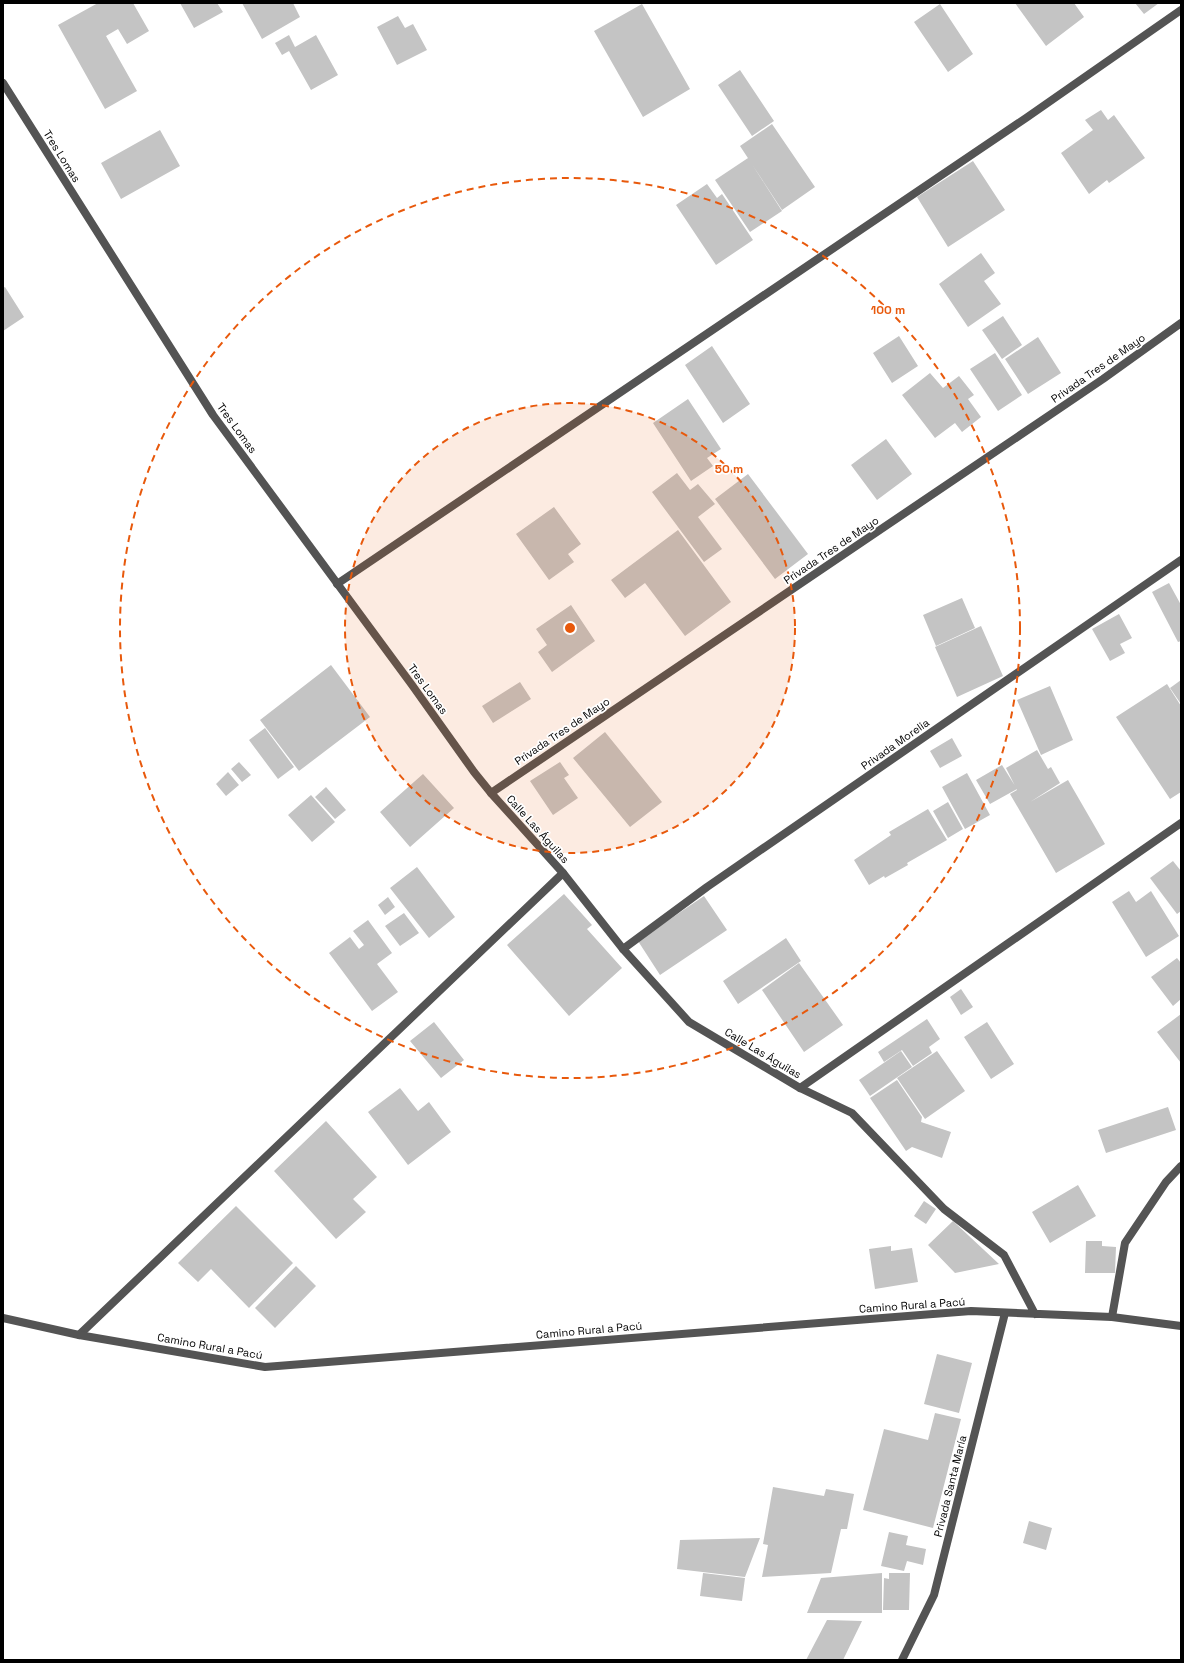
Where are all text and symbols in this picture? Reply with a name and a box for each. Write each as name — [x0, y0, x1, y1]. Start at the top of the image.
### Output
street label: Tres Lomas — [40, 127, 84, 185]
text: 100 m — [871, 302, 905, 318]
street label: Privada Tres de Mayo — [1048, 330, 1148, 406]
street label: Tres Lomas — [214, 400, 260, 456]
text: 50 m — [715, 461, 743, 477]
street label: Privada Tres de Mayo — [781, 513, 881, 587]
centre of rings — [563, 621, 577, 635]
street label: Tres Lomas — [405, 661, 451, 717]
street label: Privada Tres de Mayo — [512, 694, 612, 768]
street label: Privada Morelia — [858, 715, 932, 773]
street label: Calle Las Águilas — [504, 792, 572, 866]
street label: Calle Las Águilas — [722, 1025, 804, 1082]
street label: Camino Rural a Pacú — [858, 1294, 966, 1316]
street label: Camino Rural a Pacú — [535, 1318, 643, 1342]
street label: Camino Rural a Pacú — [156, 1330, 264, 1362]
street label: Privada Santa María — [931, 1433, 970, 1538]

